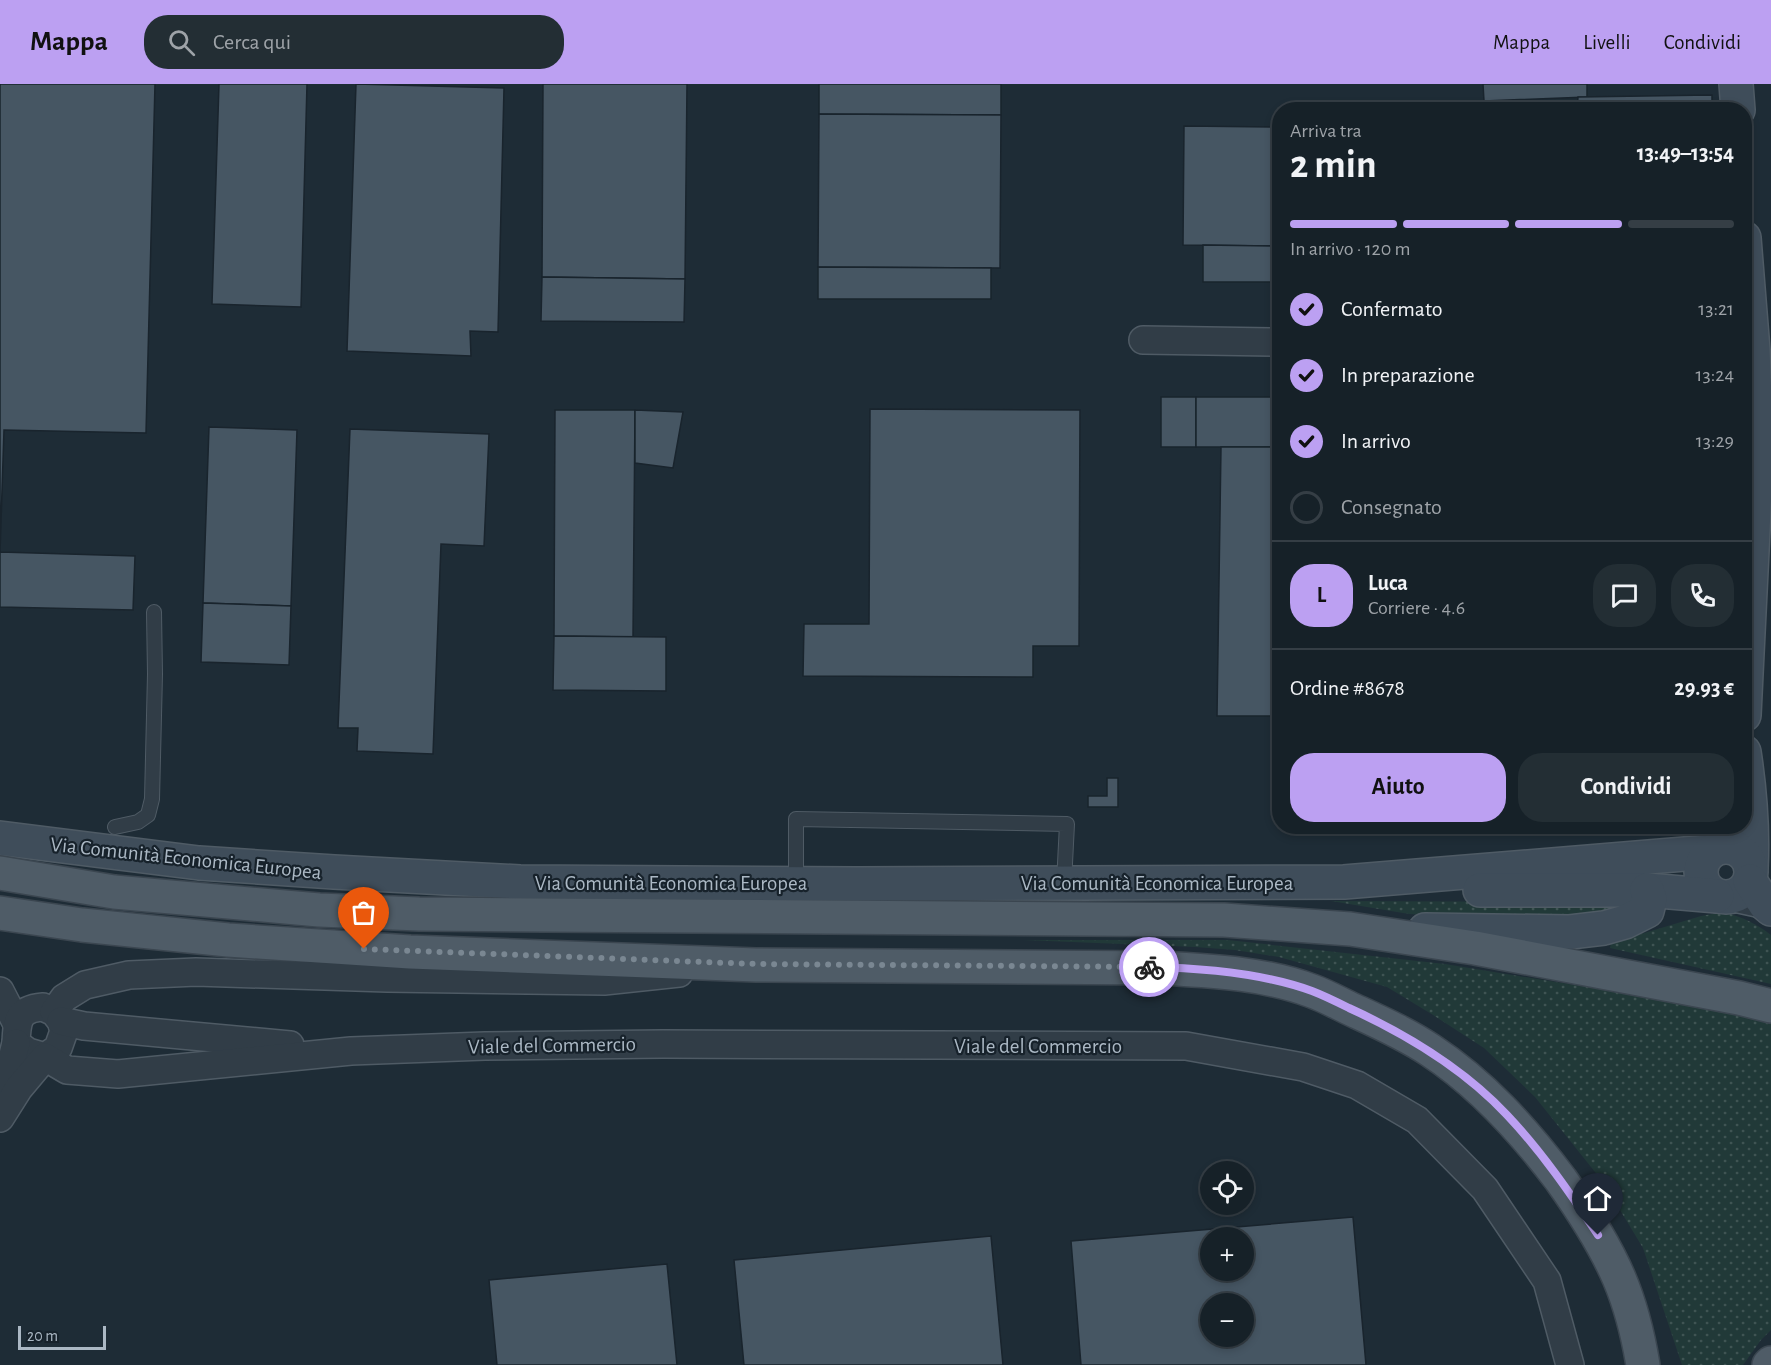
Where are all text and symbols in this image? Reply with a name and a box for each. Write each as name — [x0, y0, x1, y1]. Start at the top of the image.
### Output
search box — [144, 15, 564, 69]
icon: search — [165, 26, 198, 59]
text: Mappa — [30, 28, 108, 56]
text: Cerca qui — [213, 31, 291, 53]
text: Mappa — [1493, 32, 1550, 53]
text: Livelli — [1583, 32, 1631, 53]
text: Condividi — [1664, 32, 1741, 53]
text: Arriva tra — [1290, 121, 1362, 141]
text: 13:49–13:54 — [1637, 142, 1734, 164]
text: 2 min — [1290, 146, 1377, 185]
text: In arrivo · 120 m — [1290, 239, 1411, 259]
icon: check — [1290, 293, 1323, 326]
text: Confermato — [1341, 298, 1443, 320]
text: 13:21 — [1698, 299, 1734, 319]
icon: check — [1290, 359, 1323, 392]
text: In preparazione — [1341, 364, 1475, 386]
text: 13:24 — [1696, 365, 1734, 385]
icon: check — [1290, 425, 1323, 458]
text: In arrivo — [1341, 430, 1411, 452]
text: 13:29 — [1696, 431, 1734, 451]
text: Consegnato — [1341, 496, 1442, 518]
button: chat — [1593, 564, 1656, 627]
button: phone — [1671, 564, 1734, 627]
text: Luca — [1368, 572, 1408, 594]
text: L — [1317, 584, 1326, 606]
text: Corriere · 4.6 — [1368, 598, 1465, 618]
text: Ordine #8678 — [1290, 677, 1405, 699]
text: 29.93 € — [1674, 677, 1734, 699]
button: Aiuto — [1290, 753, 1506, 822]
button: Condividi — [1518, 753, 1734, 822]
street label: Via Comunità Economica Europea — [49, 834, 323, 883]
street label: Via Comunità Economica Europea — [535, 873, 808, 894]
street label: Via Comunità Economica Europea — [1021, 873, 1294, 894]
pin — [338, 887, 389, 949]
icon: bag — [347, 896, 380, 929]
courier — [1119, 937, 1179, 997]
icon: bike — [1133, 951, 1166, 984]
street label: Viale del Commercio — [468, 1034, 636, 1057]
street label: Viale del Commercio — [954, 1036, 1122, 1057]
map controls — [1200, 1161, 1254, 1347]
button: locate — [1200, 1161, 1254, 1215]
pin — [1572, 1173, 1623, 1235]
icon: home — [1581, 1182, 1614, 1215]
button: + — [1200, 1227, 1254, 1281]
button: − — [1200, 1293, 1254, 1347]
scale bar — [18, 1323, 106, 1350]
text: 20 m — [27, 1328, 58, 1344]

